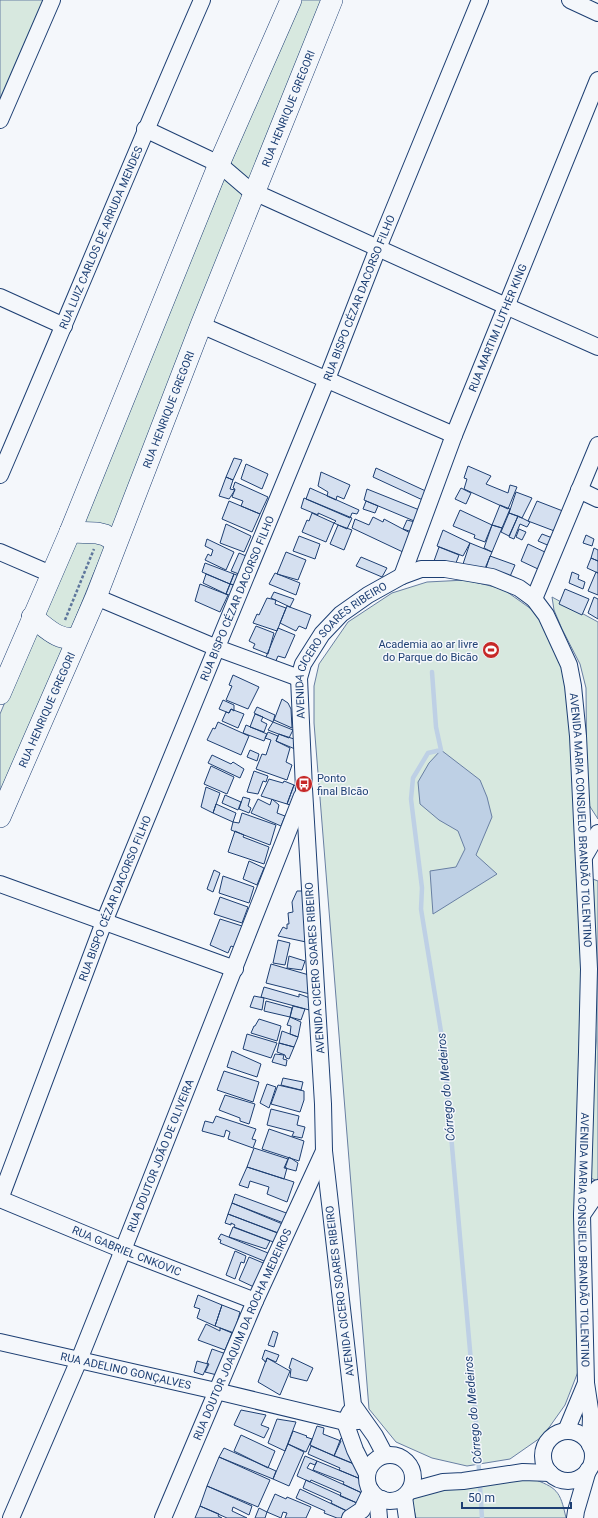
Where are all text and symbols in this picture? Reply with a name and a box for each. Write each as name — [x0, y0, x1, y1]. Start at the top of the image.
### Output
street label: RUA HENRIQUE GREGORI — [259, 48, 318, 169]
street label: RUA LUIZ CARLOS DE ARRUDA MENDES — [56, 144, 145, 331]
street label: RUA BISPO CÉZAR DACORSO FILHO — [320, 213, 397, 383]
street label: RUA MARTIM LUTHER KING — [466, 262, 529, 394]
street label: RUA HENRIQUE GREGORI — [140, 349, 197, 470]
street label: RUA BISPO CÉZAR DACORSO FILHO — [197, 514, 277, 683]
street label: AVENIDA CICERO SOARES RIBEIRO — [292, 579, 389, 719]
place label: Academia ao ar livre do Parque do Bicão — [378, 638, 478, 664]
sports icon: Academia ao ar livre do Parque do Bicão — [481, 640, 501, 660]
street label: RUA HENRIQUE GREGORI — [16, 650, 78, 769]
street label: AVENIDA MARIA CONSUELO BRANDÃO TOLENTINO — [567, 692, 594, 948]
place label: Ponto final BIcão — [317, 772, 368, 798]
bus stop icon: Ponto final BIcão — [294, 774, 314, 794]
street label: RUA BISPO CÉZAR DACORSO FILHO — [76, 813, 154, 983]
street label: AVENIDA CICERO SOARES RIBEIRO — [303, 882, 327, 1054]
water label: Córrego do Medeiros — [434, 1032, 458, 1142]
street label: RUA DOUTOR JOÃO DE OLIVEIRA — [124, 1077, 196, 1234]
street label: AVENIDA MARIA CONSUELO BRANDÃO TOLENTINO — [575, 1112, 592, 1367]
street label: AVENIDA CICERO SOARES RIBEIRO — [323, 1205, 357, 1377]
street label: RUA GABRIEL CNKOVIC — [70, 1223, 183, 1278]
street label: RUA DOUTOR JOAQUIM DA ROCHA MEDEIROS — [190, 1226, 294, 1442]
street label: RUA ADELINO GONÇALVES — [59, 1349, 193, 1392]
water label: Córrego do Medeiros — [461, 1355, 485, 1465]
scale bar — [462, 1484, 571, 1510]
text: 50 m — [468, 1491, 495, 1505]

